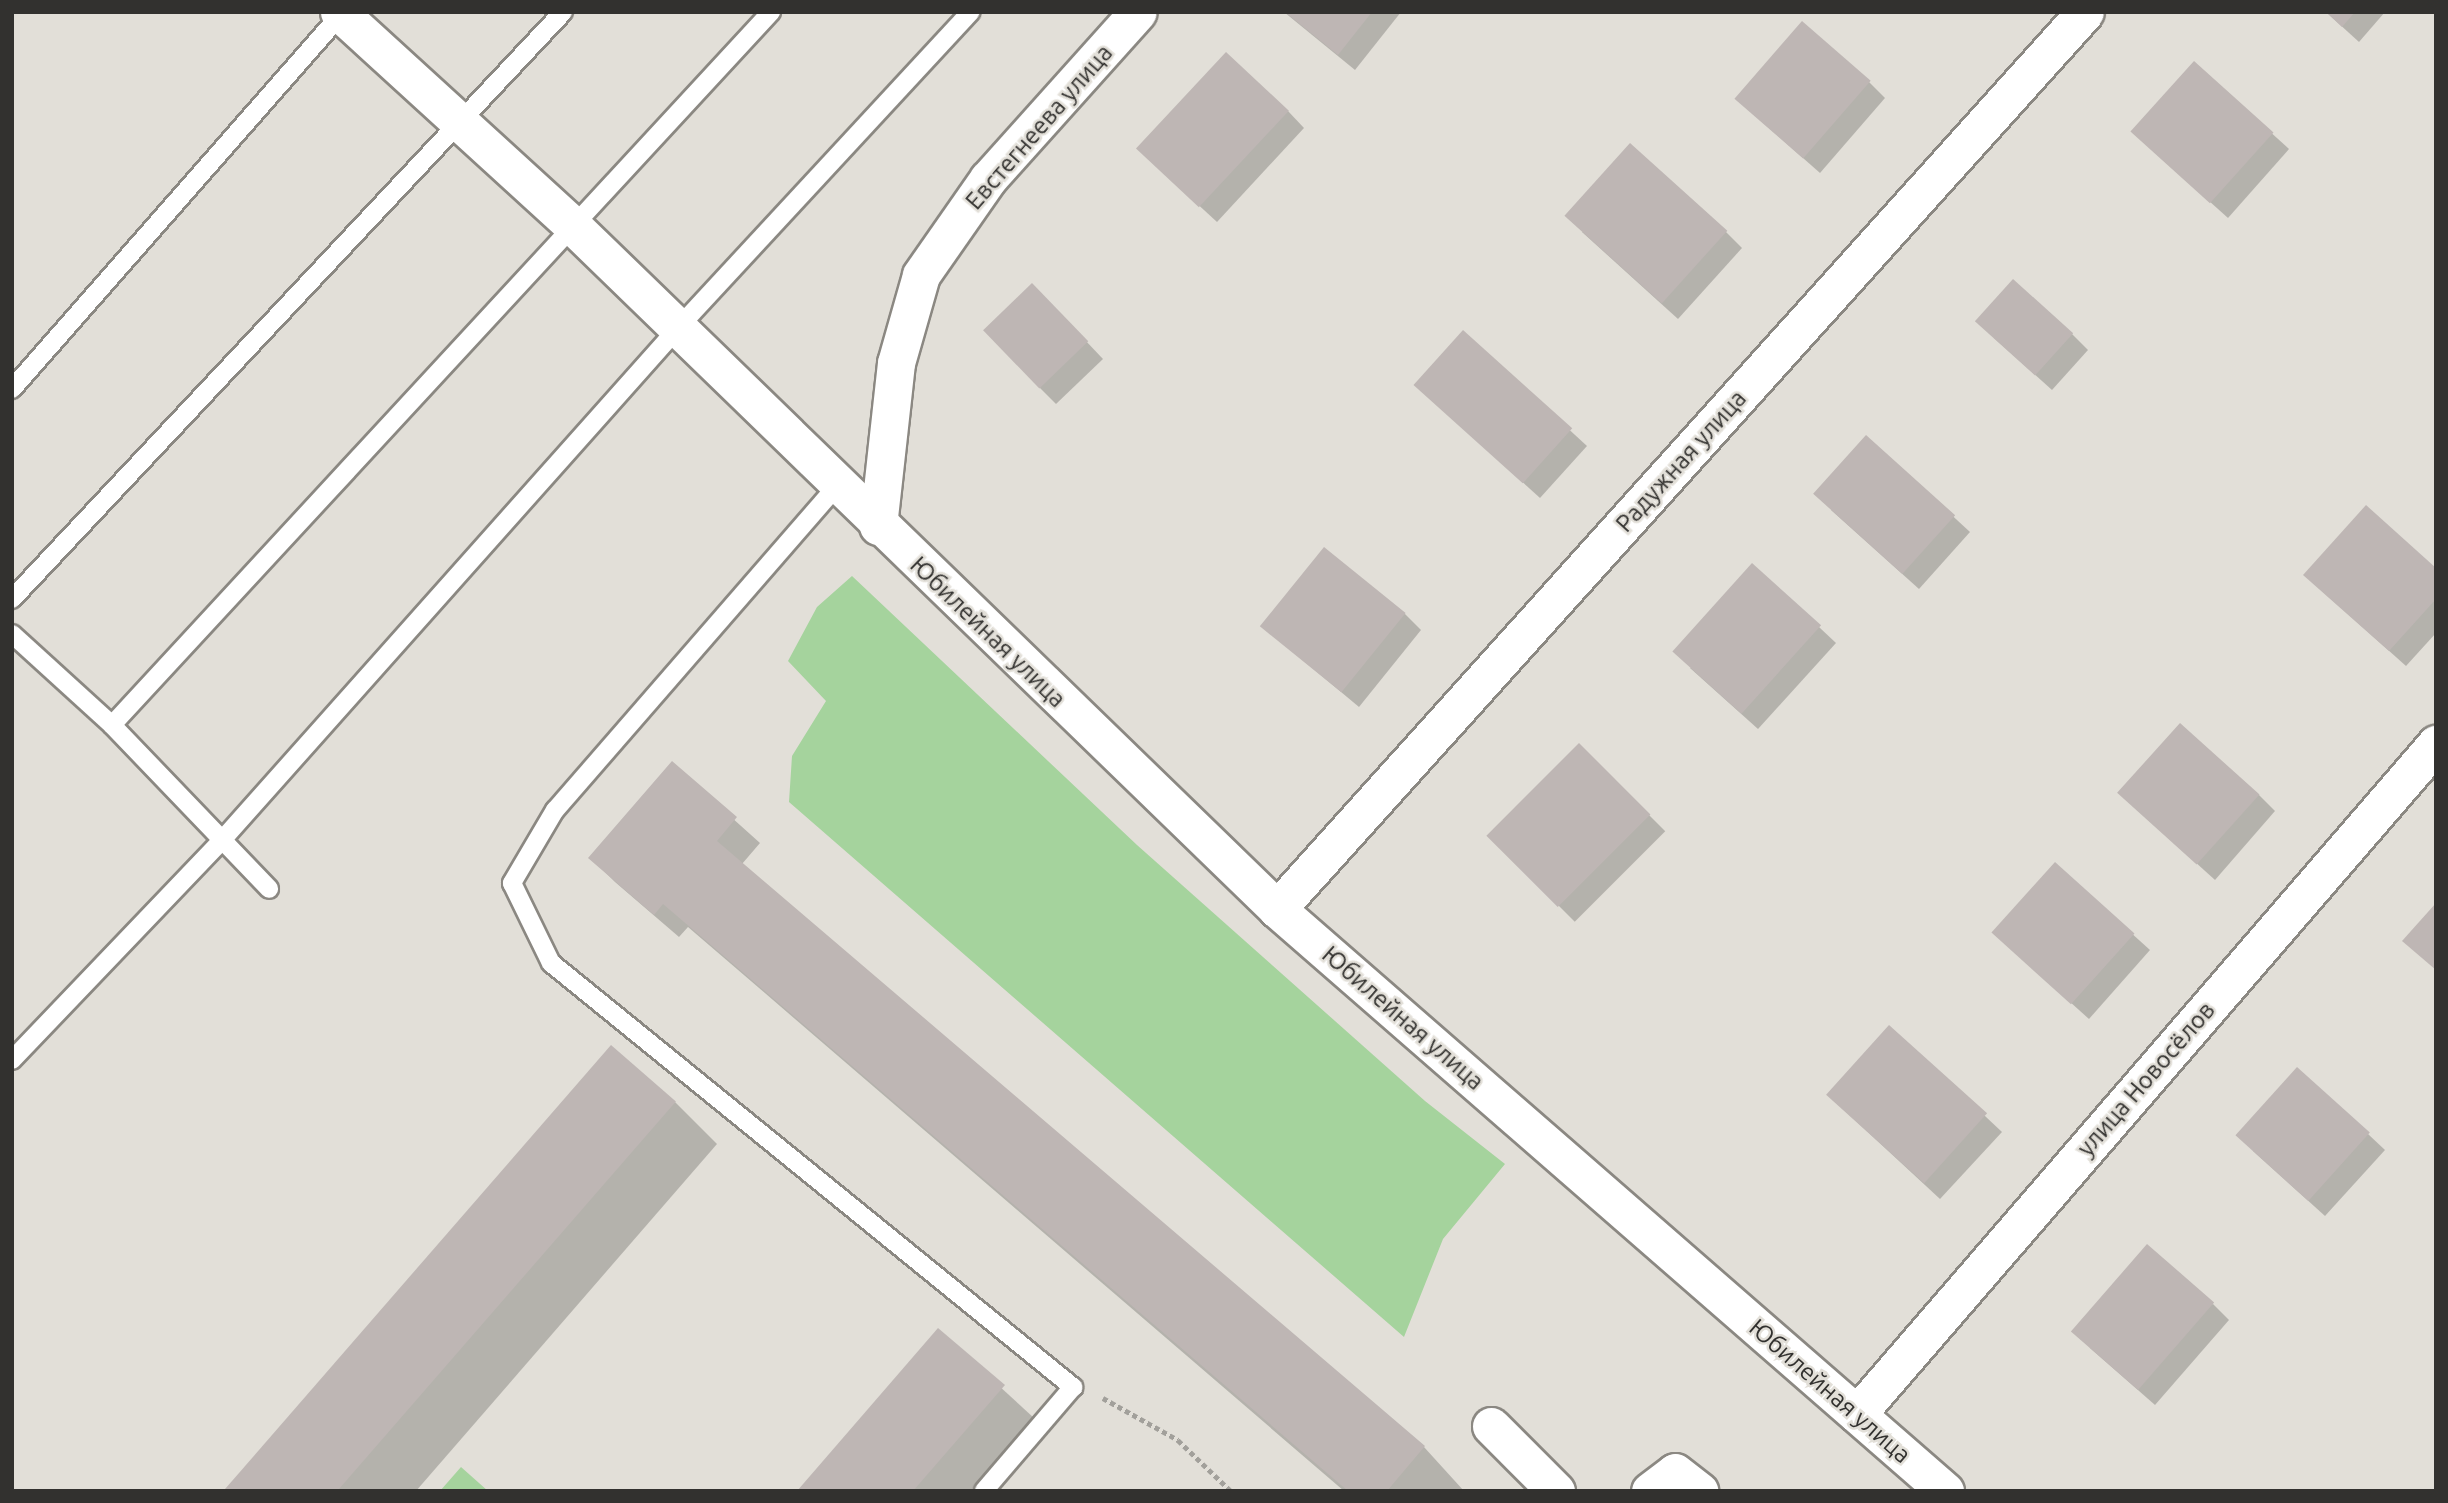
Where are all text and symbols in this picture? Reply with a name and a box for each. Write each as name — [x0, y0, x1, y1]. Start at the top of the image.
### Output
street label: Евстегнеева улица — [960, 39, 1118, 215]
street label: Радужная улица — [1610, 384, 1752, 538]
street label: Юбилейная улица — [904, 551, 1072, 713]
street label: Юбилейная улица — [1316, 940, 1490, 1096]
street label: улица Новосёлов — [2071, 996, 2221, 1162]
street label: Юбилейная улица — [1743, 1313, 1917, 1469]

